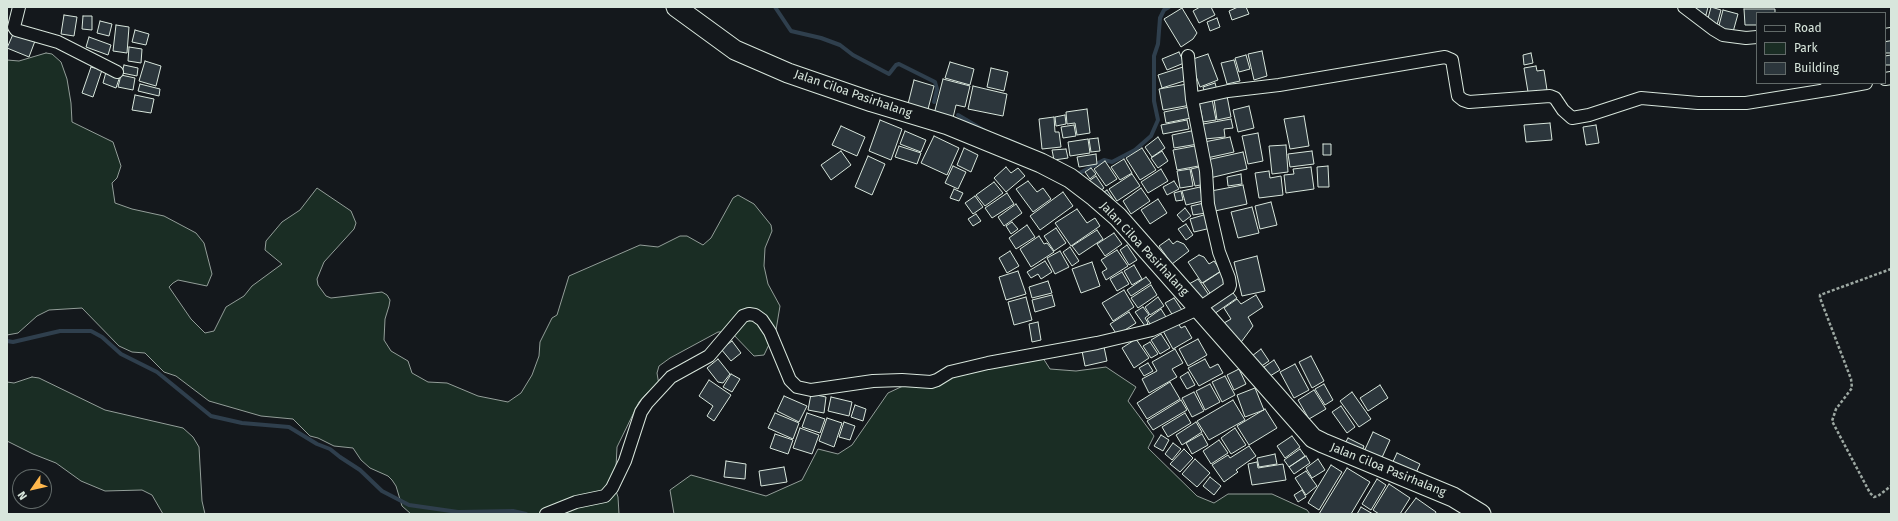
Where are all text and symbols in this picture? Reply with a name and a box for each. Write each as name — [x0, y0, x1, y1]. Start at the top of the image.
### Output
legend — [1756, 12, 1886, 84]
text: Road — [1794, 21, 1822, 35]
text: Park — [1794, 41, 1818, 55]
text: Building — [1794, 61, 1839, 75]
street label: Jalan Ciloa Pasirhalang — [792, 67, 914, 121]
street label: Jalan Ciloa Pasirhalang — [1097, 199, 1191, 299]
street label: Jalan Ciloa Pasirhalang — [1328, 440, 1448, 500]
north arrow — [12, 469, 52, 509]
text: N — [15, 489, 30, 502]

